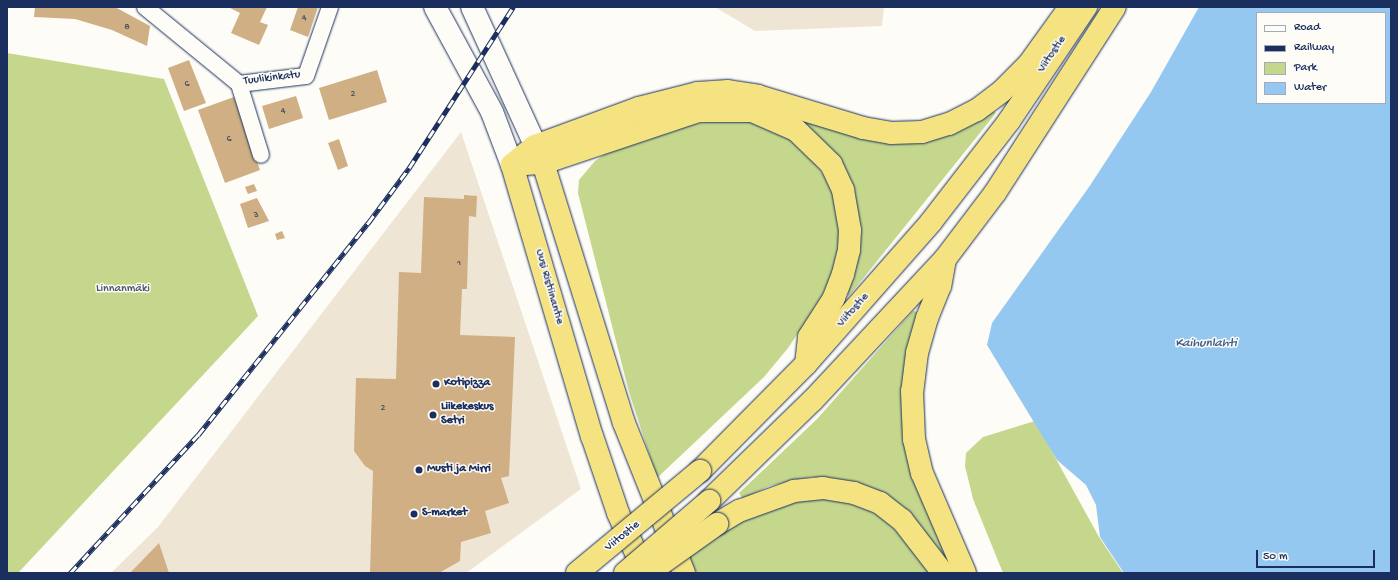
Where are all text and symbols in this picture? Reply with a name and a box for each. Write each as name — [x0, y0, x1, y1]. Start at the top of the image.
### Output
legend — [1256, 12, 1386, 104]
house number: 4 — [302, 13, 306, 25]
text: Road — [1294, 21, 1320, 35]
house number: 8 — [124, 22, 130, 34]
street label: Viitostie — [1036, 34, 1070, 76]
text: Railway — [1294, 41, 1334, 55]
text: Park — [1294, 61, 1317, 75]
street label: Tuulikinkatu — [243, 68, 301, 90]
house number: 6 — [184, 79, 190, 91]
text: Water — [1294, 81, 1326, 95]
house number: 2 — [351, 89, 355, 101]
house number: 4 — [281, 106, 285, 118]
house number: 6 — [226, 134, 232, 146]
house number: 3 — [253, 210, 259, 222]
street label: Uusi Ristiinantie — [530, 248, 566, 326]
house number: 1 — [457, 258, 461, 270]
park label: Linnanmäki — [96, 283, 150, 297]
street label: Viitostie — [835, 291, 873, 331]
water label: Kaihunlahti — [1175, 336, 1237, 352]
place label: Kotipizza — [444, 377, 490, 391]
marker: Kotipizza — [431, 379, 441, 389]
place label: Liikekeskus Setri — [441, 401, 494, 429]
house number: 2 — [381, 403, 385, 415]
marker: Liikekeskus Setri — [428, 410, 438, 420]
place label: Musti ja Mirri — [427, 463, 491, 477]
marker: Musti ja Mirri — [414, 465, 424, 475]
place label: S-market — [422, 507, 467, 521]
marker: S-market — [409, 509, 419, 519]
street label: Viitostie — [602, 518, 644, 556]
scale bar — [1258, 542, 1377, 568]
text: 50 m — [1263, 550, 1288, 564]

